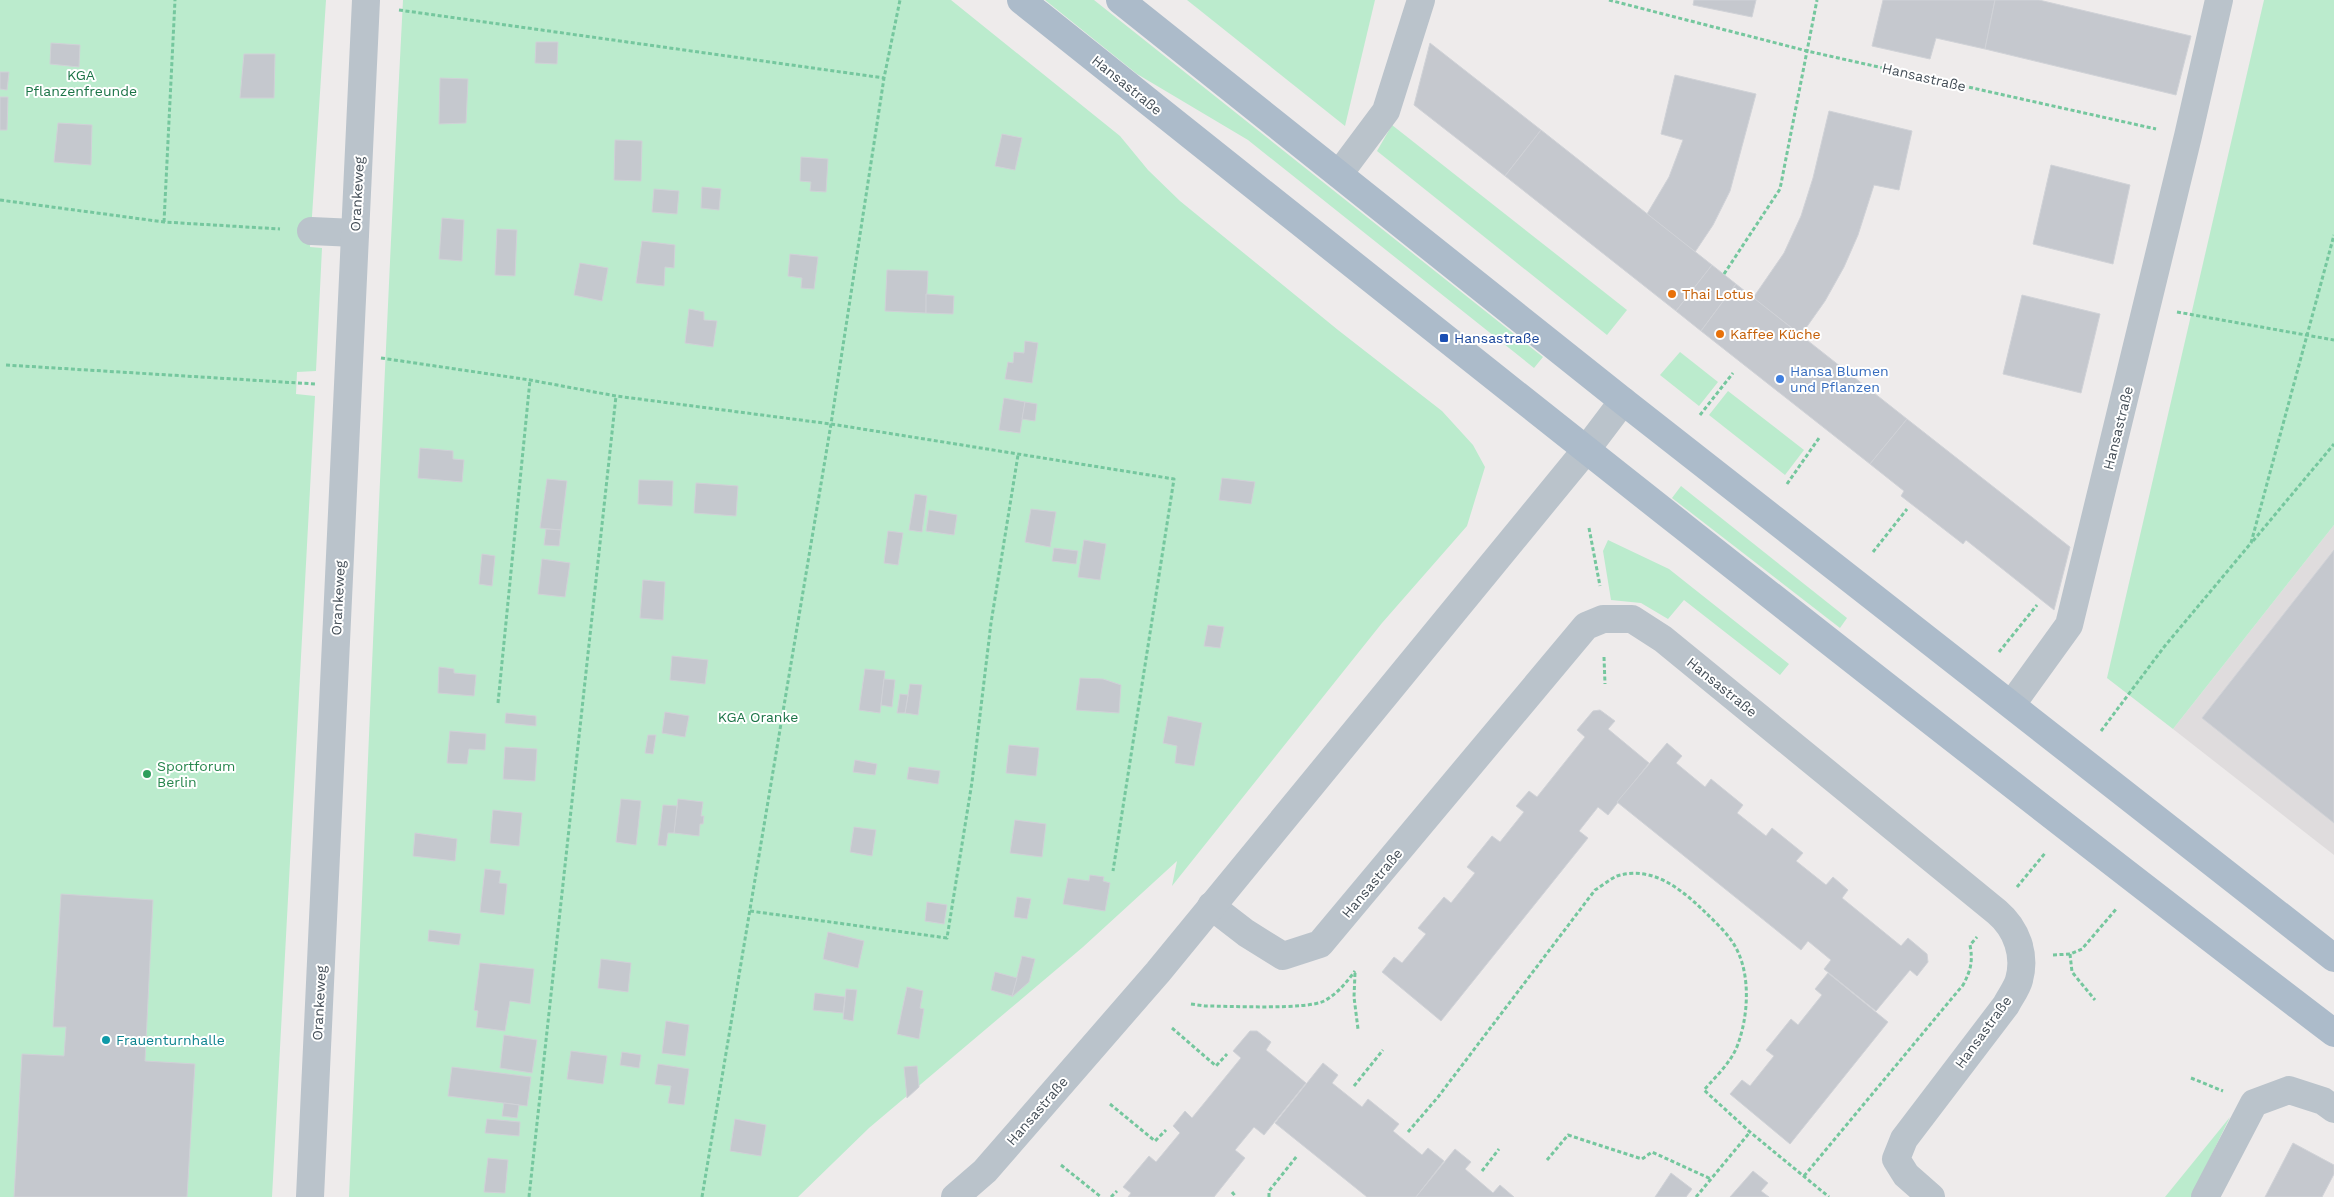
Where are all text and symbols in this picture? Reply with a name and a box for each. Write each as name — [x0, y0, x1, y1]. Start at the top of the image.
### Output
street label: Hansastraße — [1089, 52, 1165, 118]
street label: Hansastraße — [1881, 60, 1967, 94]
park label: KGA Pflanzenfreunde — [25, 67, 137, 99]
street label: Orankeweg — [347, 156, 367, 232]
place label: Thai Lotus — [1682, 286, 1754, 302]
marker: Thai Lotus — [1666, 288, 1678, 300]
place label: Kaffee Küche — [1730, 326, 1821, 342]
marker: Kaffee Küche — [1714, 328, 1726, 340]
place label: Hansastraße — [1454, 330, 1539, 346]
marker: Hansastraße — [1438, 332, 1450, 344]
place label: Hansa Blumen und Pflanzen — [1790, 363, 1889, 395]
marker: Hansa Blumen und Pflanzen — [1774, 373, 1786, 385]
street label: Hansastraße — [2100, 385, 2136, 471]
street label: Orankeweg — [328, 560, 348, 636]
street label: Hansastraße — [1684, 654, 1760, 720]
park label: KGA Oranke — [718, 709, 798, 725]
place label: Sportforum Berlin — [157, 758, 235, 790]
marker: Sportforum Berlin — [141, 768, 153, 780]
street label: Hansastraße — [1338, 845, 1406, 921]
street label: Orankeweg — [309, 965, 329, 1041]
street label: Hansastraße — [1951, 993, 2015, 1071]
place label: Frauenturnhalle — [116, 1032, 225, 1048]
marker: Frauenturnhalle — [100, 1034, 112, 1046]
street label: Hansastraße — [1003, 1073, 1071, 1149]

